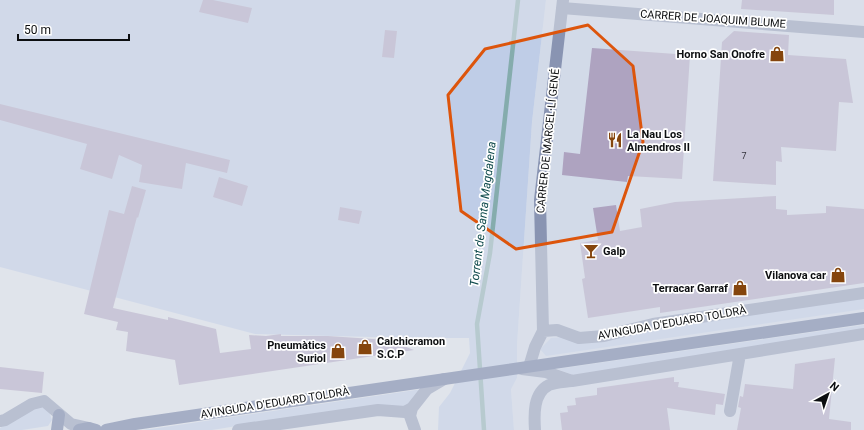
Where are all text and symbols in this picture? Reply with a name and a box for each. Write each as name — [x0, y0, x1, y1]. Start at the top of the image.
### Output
street label: CARRER DE JOAQUIM BLUME — [640, 7, 786, 31]
scale bar — [18, 16, 129, 42]
text: 50 m — [24, 23, 51, 37]
shop icon: Horno San Onofre — [768, 45, 786, 63]
place label: Horno San Onofre — [677, 48, 765, 61]
street label: CARRER DE MARCEL·LÍ GENÉ — [534, 68, 562, 214]
place label: La Nau Los Almendros II — [627, 128, 690, 154]
restaurant icon: La Nau Los Almendros II — [606, 131, 624, 149]
water label: Torrent de Santa Magdalena — [467, 141, 499, 287]
house number: 7 — [741, 151, 747, 161]
bar icon: Galp — [582, 242, 600, 260]
place label: Galp — [603, 245, 625, 258]
shop icon: Vilanova car — [829, 266, 847, 284]
place label: Vilanova car — [765, 269, 826, 282]
shop icon: Terracar Garraf — [731, 279, 749, 297]
place label: Terracar Garraf — [653, 282, 728, 295]
street label: AVINGUDA D'EDUARD TOLDRÀ — [597, 303, 748, 342]
place label: Calchicramon S.C.P — [377, 335, 445, 361]
shop icon: Calchicramon S.C.P — [356, 338, 374, 356]
place label: Pneumàtics Suriol — [267, 339, 326, 365]
shop icon: Pneumàtics Suriol — [329, 342, 347, 360]
north arrow — [808, 374, 848, 414]
text: N — [827, 379, 841, 394]
street label: AVINGUDA D'EDUARD TOLDRÀ — [200, 385, 351, 421]

